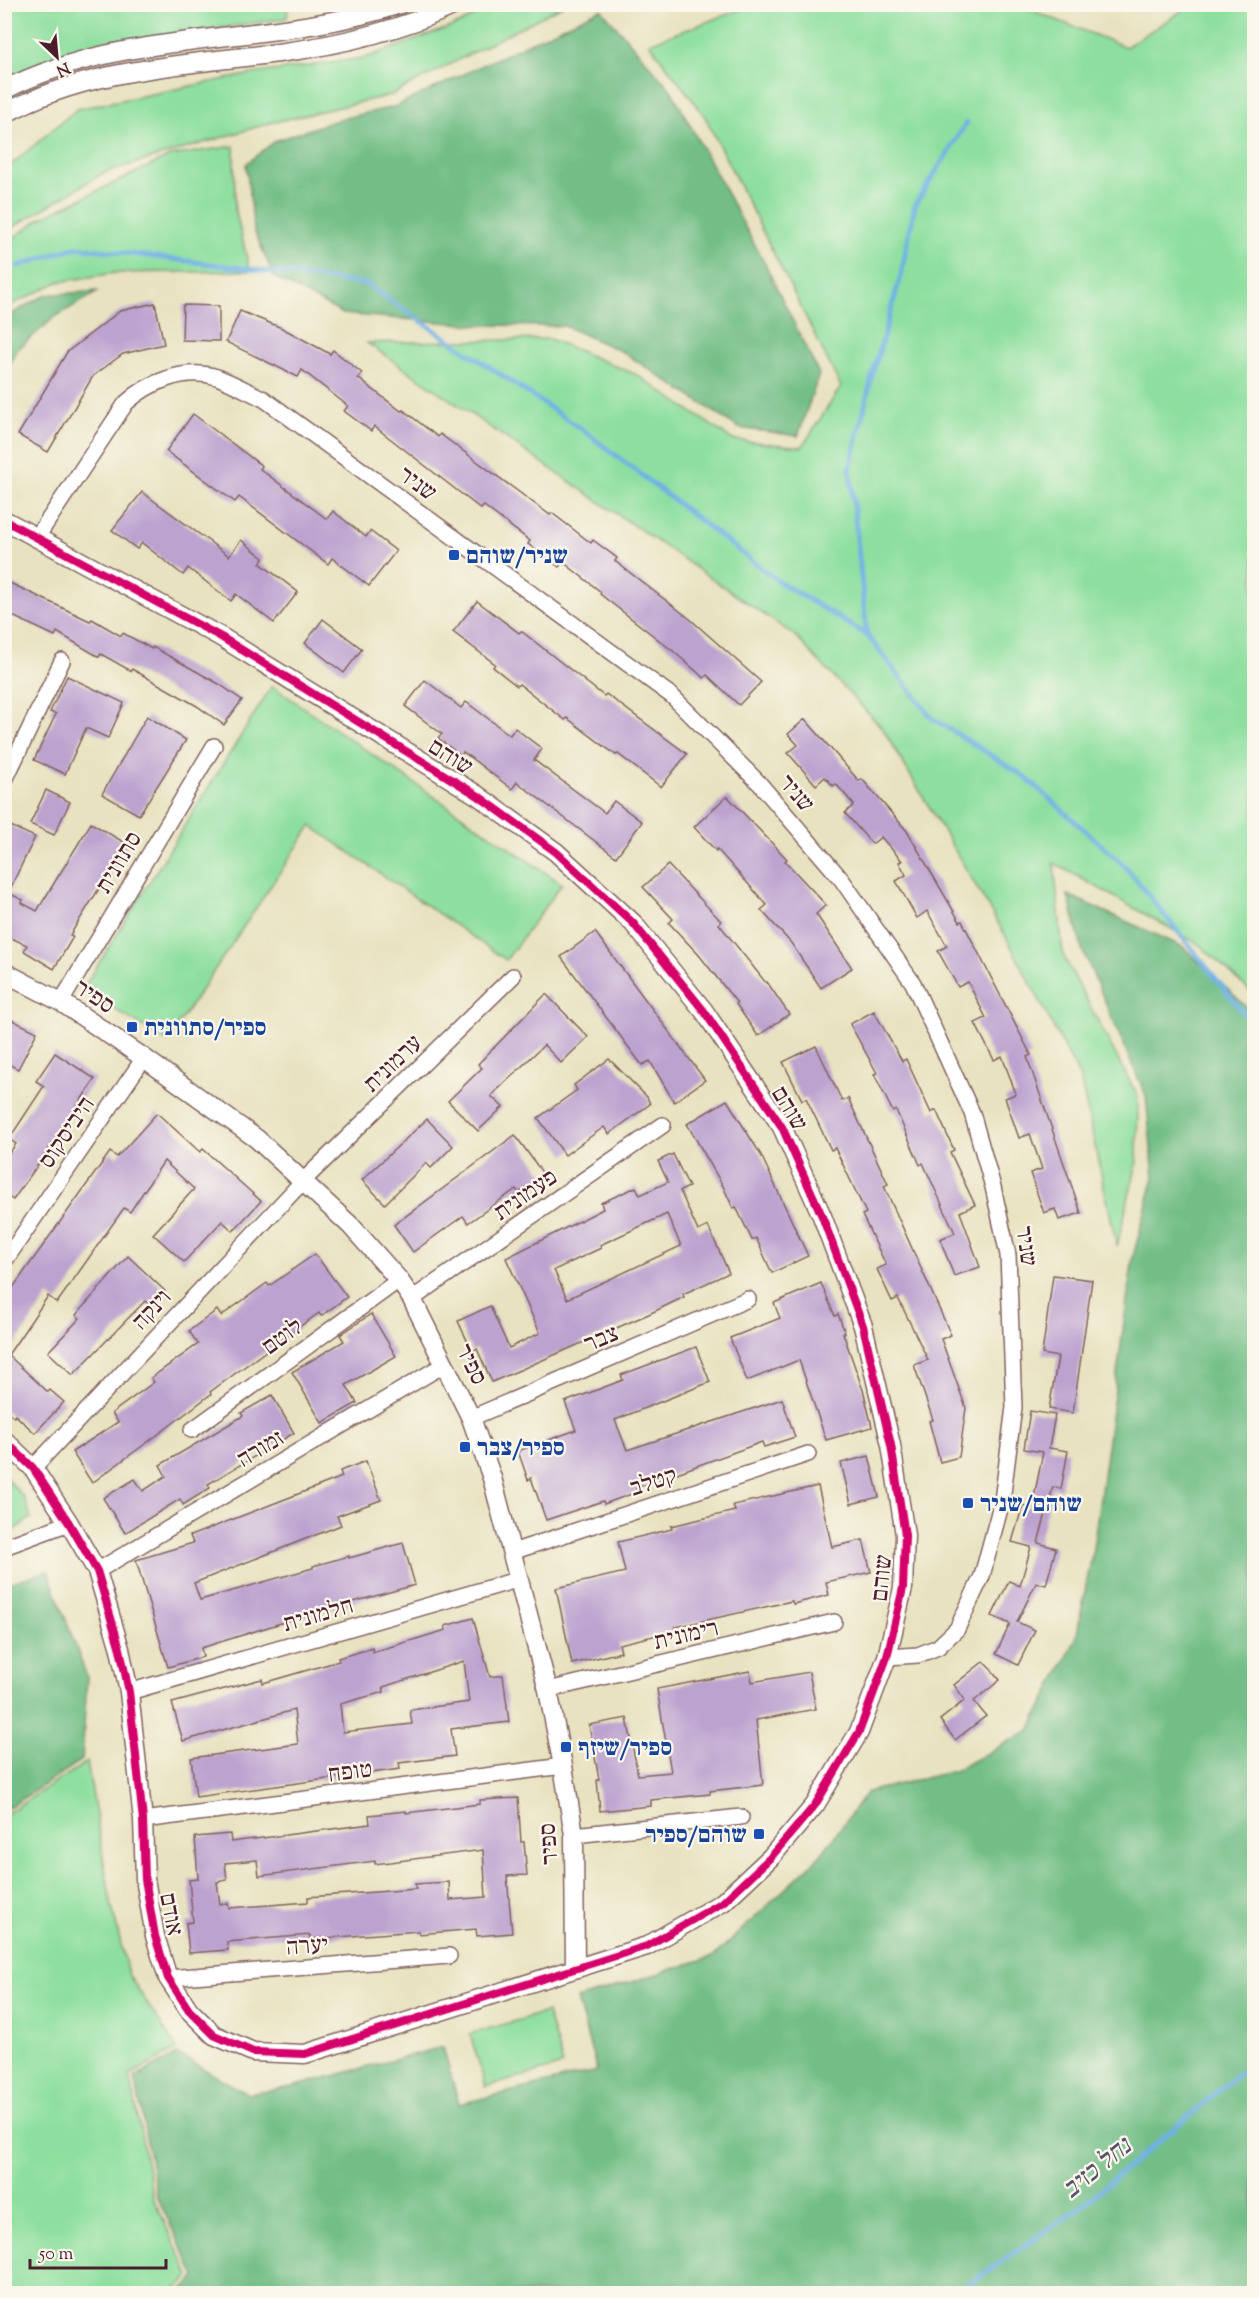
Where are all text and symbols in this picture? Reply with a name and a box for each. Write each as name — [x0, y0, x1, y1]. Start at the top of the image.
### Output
north arrow — [27, 27, 87, 87]
text: N — [51, 55, 73, 81]
street label: שניר — [391, 459, 443, 510]
place label: שניר/שוהם — [466, 540, 568, 574]
marker: שניר/שוהם — [447, 548, 461, 562]
street label: שוהם — [421, 731, 479, 785]
street label: שניר — [769, 768, 822, 821]
street label: סתוונית — [88, 826, 152, 900]
street label: ספיר — [67, 972, 121, 1023]
place label: ספיר/סתוונית — [144, 1012, 267, 1046]
marker: ספיר/סתוונית — [125, 1020, 139, 1034]
street label: ערמונית — [356, 1028, 430, 1101]
street label: שוהם — [762, 1080, 815, 1138]
street label: היביסקוס — [31, 1090, 104, 1176]
street label: פעמונית — [487, 1161, 565, 1230]
street label: שניר — [1005, 1224, 1045, 1269]
street label: וינקה — [125, 1282, 180, 1338]
street label: לוטם — [255, 1311, 311, 1364]
street label: צבר — [579, 1317, 624, 1362]
street label: ספיר — [446, 1339, 495, 1391]
street label: זמורה — [231, 1422, 291, 1477]
place label: ספיר/צבר — [477, 1432, 565, 1466]
marker: ספיר/צבר — [458, 1440, 472, 1454]
street label: קטלב — [626, 1459, 682, 1506]
place label: שוהם/שניר — [980, 1488, 1082, 1522]
marker: שוהם/שניר — [961, 1496, 975, 1510]
street label: שוהם — [864, 1553, 902, 1603]
street label: חלמונית — [279, 1590, 358, 1642]
street label: רימונית — [651, 1612, 722, 1660]
place label: ספיר/שיזף — [578, 1732, 672, 1766]
marker: ספיר/שיזף — [559, 1740, 573, 1754]
street label: טופח — [326, 1753, 374, 1793]
place label: שוהם/ספיר — [645, 1819, 747, 1853]
street label: ספיר — [532, 1822, 568, 1866]
marker: שוהם/ספיר — [752, 1827, 766, 1841]
street label: אודם — [149, 1890, 191, 1939]
street label: יערה — [285, 1929, 329, 1965]
water label: נחל כזיב — [1055, 2128, 1142, 2208]
scale bar — [30, 2232, 166, 2270]
text: 50 m — [38, 2242, 74, 2268]

